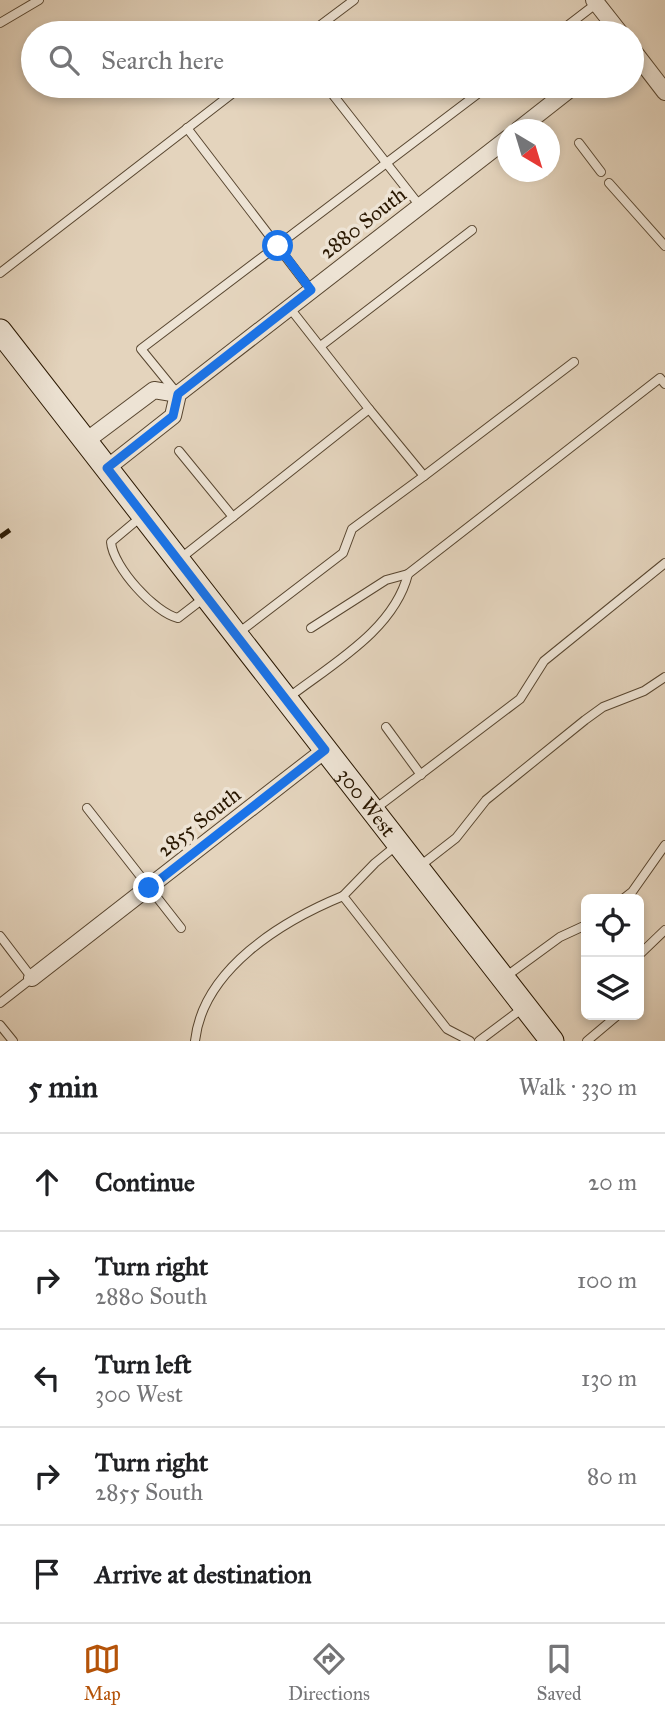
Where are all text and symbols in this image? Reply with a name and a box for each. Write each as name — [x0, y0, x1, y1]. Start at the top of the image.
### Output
search box — [21, 21, 644, 98]
icon: search — [45, 41, 83, 79]
text: Search here — [101, 44, 224, 76]
north arrow — [497, 119, 560, 182]
street label: 2880 South — [315, 181, 412, 265]
route start — [262, 230, 293, 261]
street label: 300 West — [332, 763, 402, 842]
street label: 2855 South — [152, 781, 246, 863]
route end — [133, 872, 164, 903]
map controls — [581, 894, 644, 1020]
button: locate — [581, 894, 644, 957]
button: layers — [581, 957, 644, 1020]
text: 5 min — [28, 1069, 98, 1105]
text: Walk · 330 m — [519, 1073, 637, 1101]
icon: ahead — [28, 1163, 66, 1201]
text: Continue — [95, 1166, 195, 1198]
text: 20 m — [588, 1168, 637, 1196]
text: Turn right — [95, 1250, 208, 1282]
icon: right — [28, 1261, 66, 1299]
text: 100 m — [577, 1266, 637, 1294]
text: 2880 South — [95, 1282, 207, 1310]
text: Turn left — [95, 1348, 191, 1380]
icon: left — [28, 1359, 66, 1397]
text: 130 m — [581, 1364, 637, 1392]
text: 300 West — [95, 1380, 183, 1408]
text: Turn right — [95, 1446, 208, 1478]
icon: right — [28, 1457, 66, 1495]
text: 80 m — [587, 1462, 637, 1490]
text: 2855 South — [95, 1478, 203, 1506]
icon: arrive — [28, 1555, 66, 1593]
text: Arrive at destination — [95, 1558, 312, 1590]
tab: Map — [83, 1640, 121, 1705]
tab: Directions — [288, 1640, 370, 1705]
tab: Saved — [537, 1640, 582, 1705]

